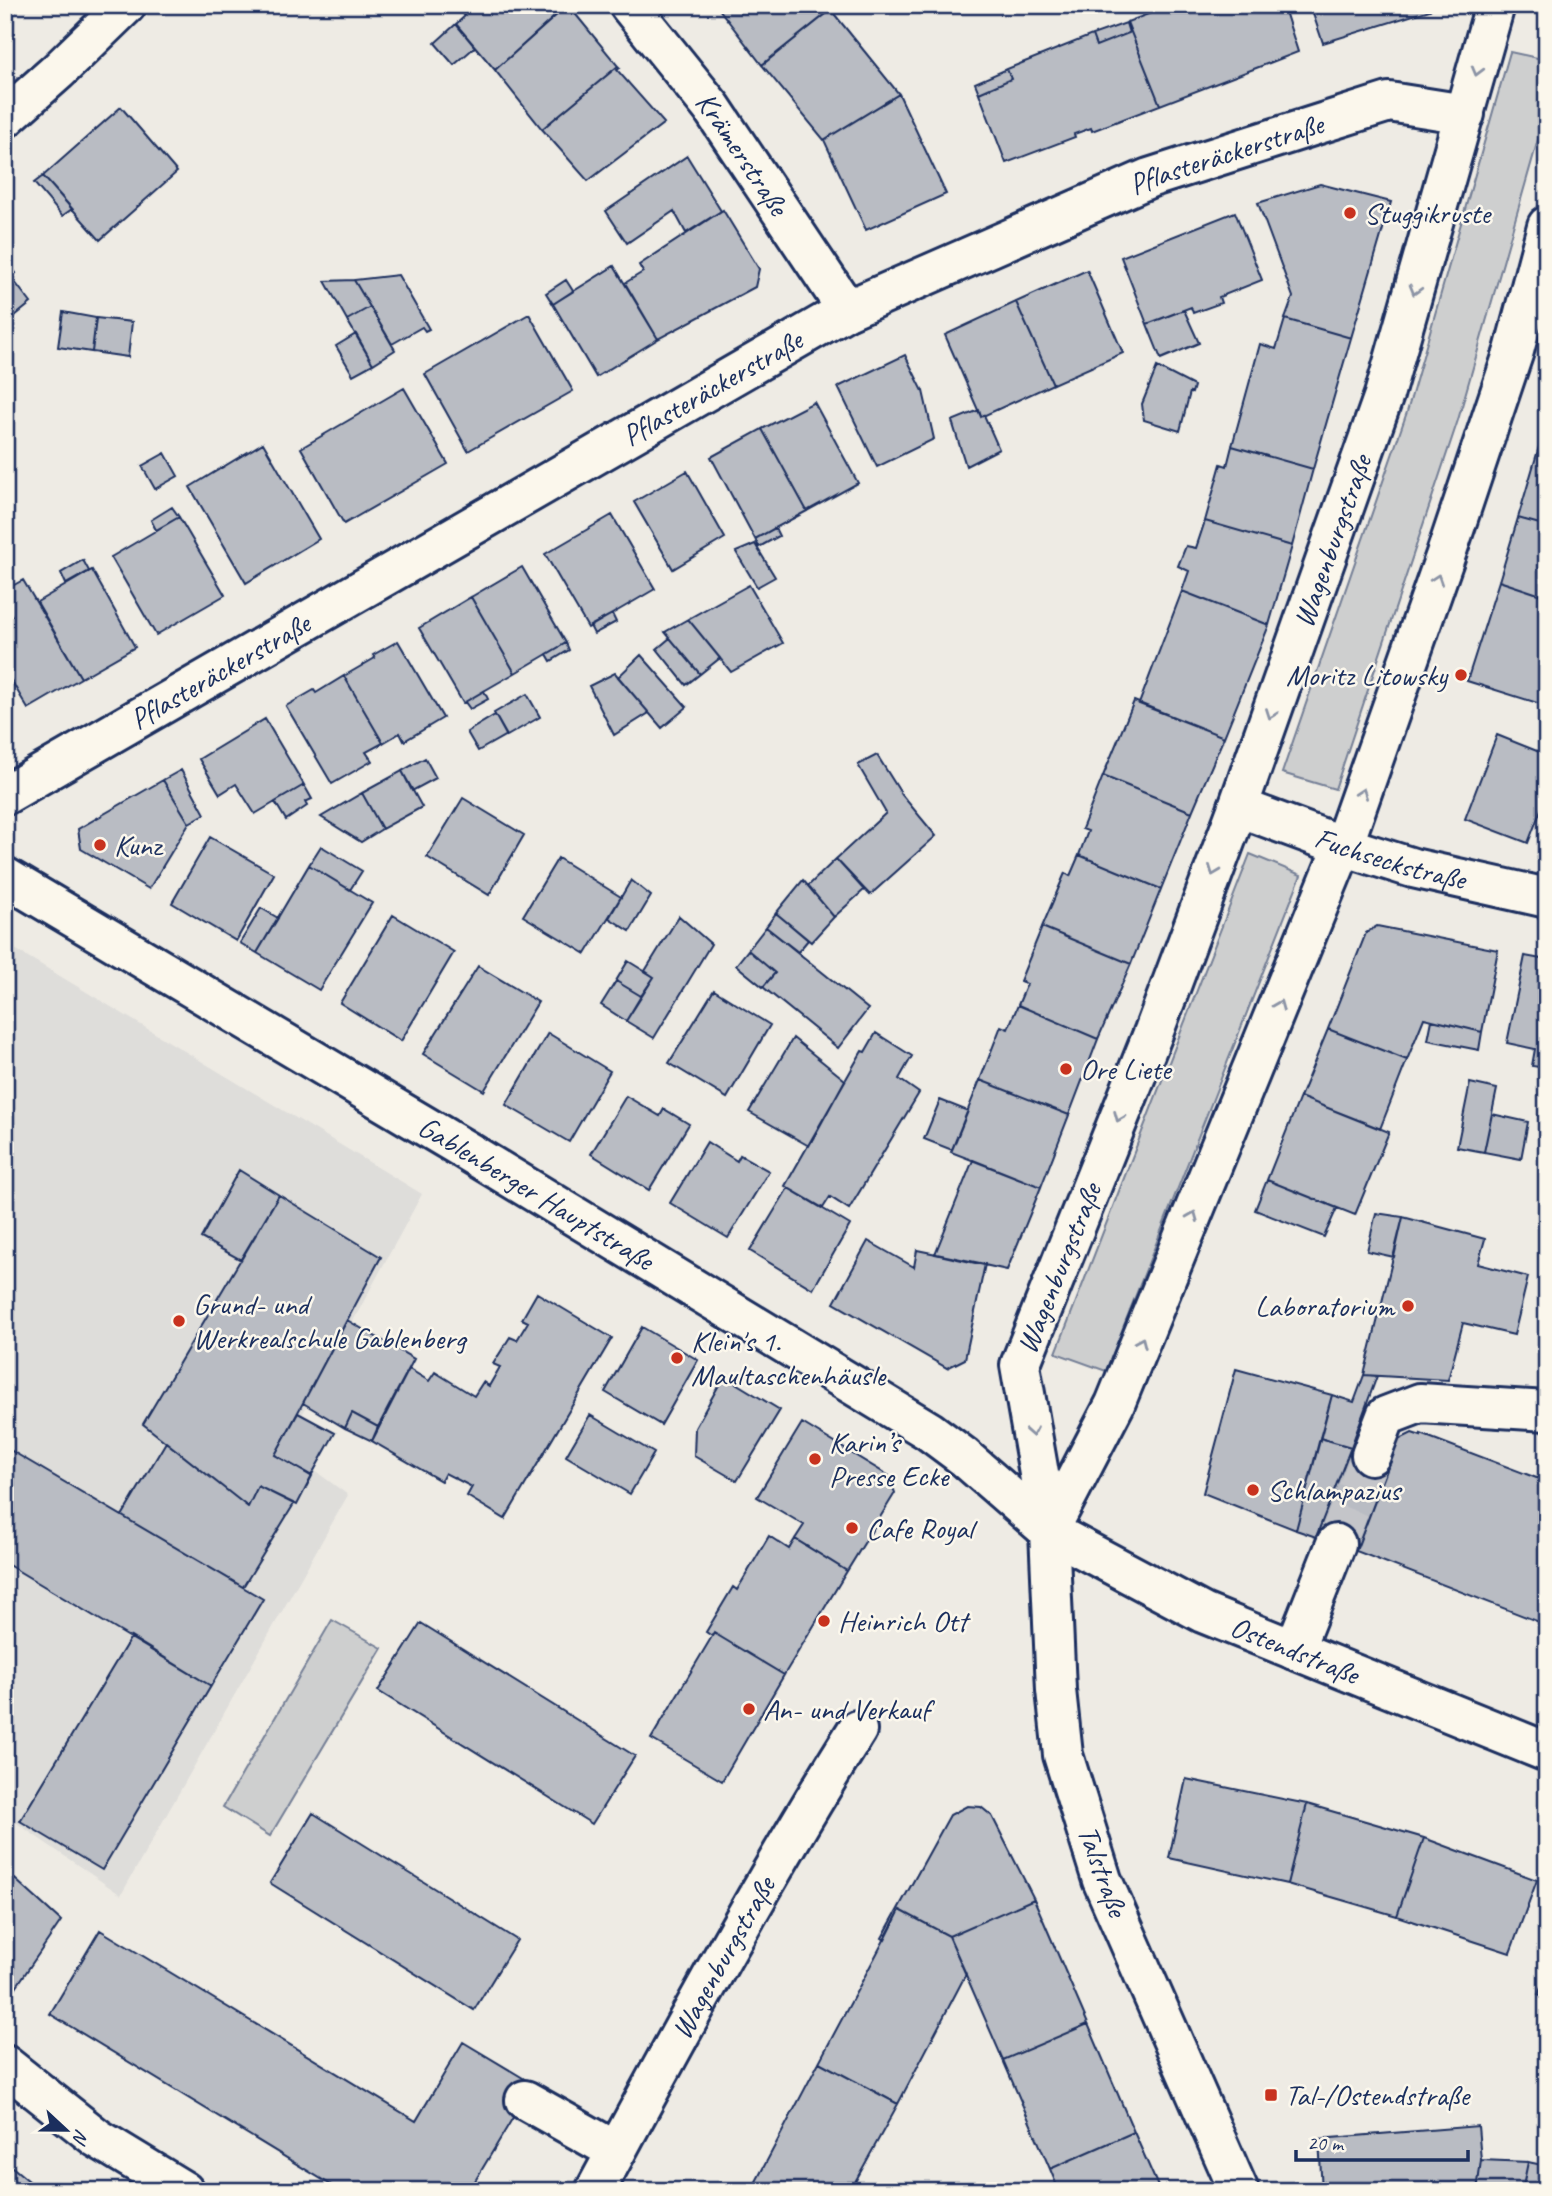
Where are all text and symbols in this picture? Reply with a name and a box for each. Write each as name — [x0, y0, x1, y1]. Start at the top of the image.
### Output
one-way arrow — [1470, 65, 1485, 77]
street label: Krämerstraße — [687, 84, 799, 225]
street label: Pflasteräckerstraße — [1123, 104, 1330, 203]
place label: Stuggikruste — [1364, 194, 1492, 232]
marker: Stuggikruste — [1342, 205, 1358, 221]
one-way arrow — [1408, 284, 1423, 296]
street label: Pflasteräckerstraße — [615, 320, 811, 454]
street label: Wagenburgstraße — [1284, 448, 1381, 632]
one-way arrow — [1429, 573, 1443, 585]
street label: Pflasteräckerstraße — [123, 603, 319, 738]
place label: Moritz Litowsky — [1286, 656, 1449, 694]
marker: Moritz Litowsky — [1453, 667, 1469, 683]
one-way arrow — [1265, 708, 1279, 720]
one-way arrow — [1354, 788, 1368, 800]
street label: Fuchseckstraße — [1310, 818, 1471, 899]
place label: Kunz — [114, 826, 164, 864]
marker: Kunz — [92, 837, 108, 853]
one-way arrow — [1209, 865, 1223, 877]
one-way arrow — [1270, 1000, 1284, 1012]
place label: Ore Liete — [1080, 1050, 1173, 1088]
marker: Ore Liete — [1058, 1061, 1074, 1077]
street label: Gablenberger Hauptstraße — [411, 1107, 663, 1280]
one-way arrow — [1114, 1111, 1128, 1123]
street label: Wagenburgstraße — [1008, 1176, 1111, 1359]
one-way arrow — [1185, 1210, 1199, 1222]
place label: Grund- und Werkrealschule Gablenberg — [193, 1285, 468, 1357]
place label: Laboratorium — [1255, 1287, 1396, 1325]
marker: Laboratorium — [1400, 1298, 1416, 1314]
marker: Grund- und Werkrealschule Gablenberg — [171, 1313, 187, 1329]
place label: Klein's 1. Maultaschenhäusle — [691, 1322, 887, 1394]
one-way arrow — [1133, 1336, 1147, 1349]
marker: Klein's 1. Maultaschenhäusle — [669, 1350, 685, 1366]
place label: Karin’s Presse Ecke — [829, 1423, 950, 1495]
one-way arrow — [1024, 1426, 1039, 1438]
marker: Karin’s Presse Ecke — [807, 1451, 823, 1467]
place label: Schlampazius — [1267, 1471, 1403, 1509]
marker: Schlampazius — [1245, 1482, 1261, 1498]
place label: Cafe Royal — [866, 1509, 978, 1547]
marker: Cafe Royal — [844, 1520, 860, 1536]
place label: Heinrich Ott — [838, 1602, 971, 1640]
street label: Ostendstraße — [1225, 1607, 1367, 1694]
marker: Heinrich Ott — [816, 1613, 832, 1629]
place label: An- und Verkauf — [763, 1690, 936, 1728]
marker: An- und Verkauf — [741, 1701, 757, 1717]
street label: Talstraße — [1069, 1820, 1138, 1924]
street label: Wagenburgstraße — [662, 1868, 785, 2045]
place label: Tal-/Ostendstraße — [1285, 2076, 1471, 2114]
marker: Tal-/Ostendstraße — [1263, 2087, 1279, 2103]
north arrow — [32, 2094, 102, 2164]
scale bar — [1296, 2119, 1468, 2163]
text: N — [66, 2126, 94, 2149]
text: 20 m — [1307, 2130, 1345, 2156]

